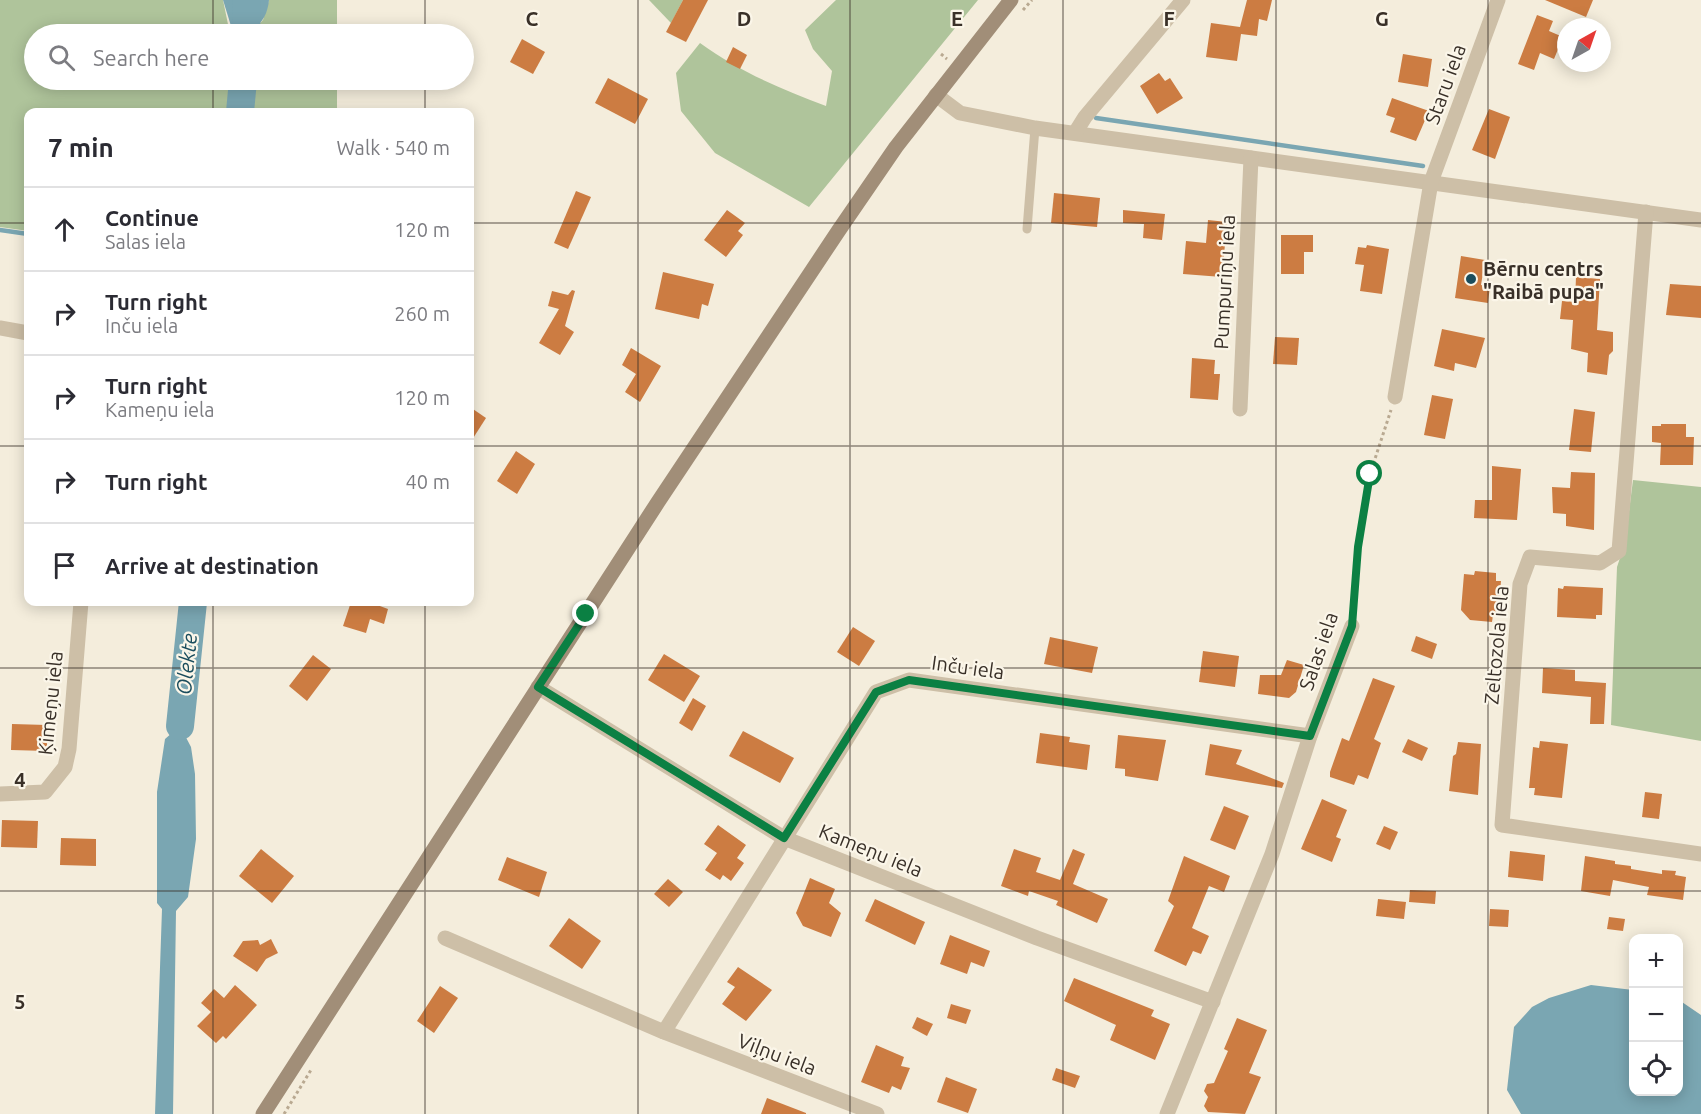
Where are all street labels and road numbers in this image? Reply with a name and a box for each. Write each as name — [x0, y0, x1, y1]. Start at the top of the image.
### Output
street label: Staru iela — [1420, 41, 1470, 127]
street label: Pumpuriņu iela — [1209, 214, 1239, 350]
street label: Zeltozola iela — [1479, 585, 1513, 705]
street label: Salas iela — [1294, 609, 1342, 693]
street label: Ķimeņu iela — [33, 650, 67, 756]
street label: Inču iela — [930, 651, 1006, 683]
street label: Kameņu iela — [816, 819, 926, 881]
street label: Viļņu iela — [734, 1029, 820, 1079]

